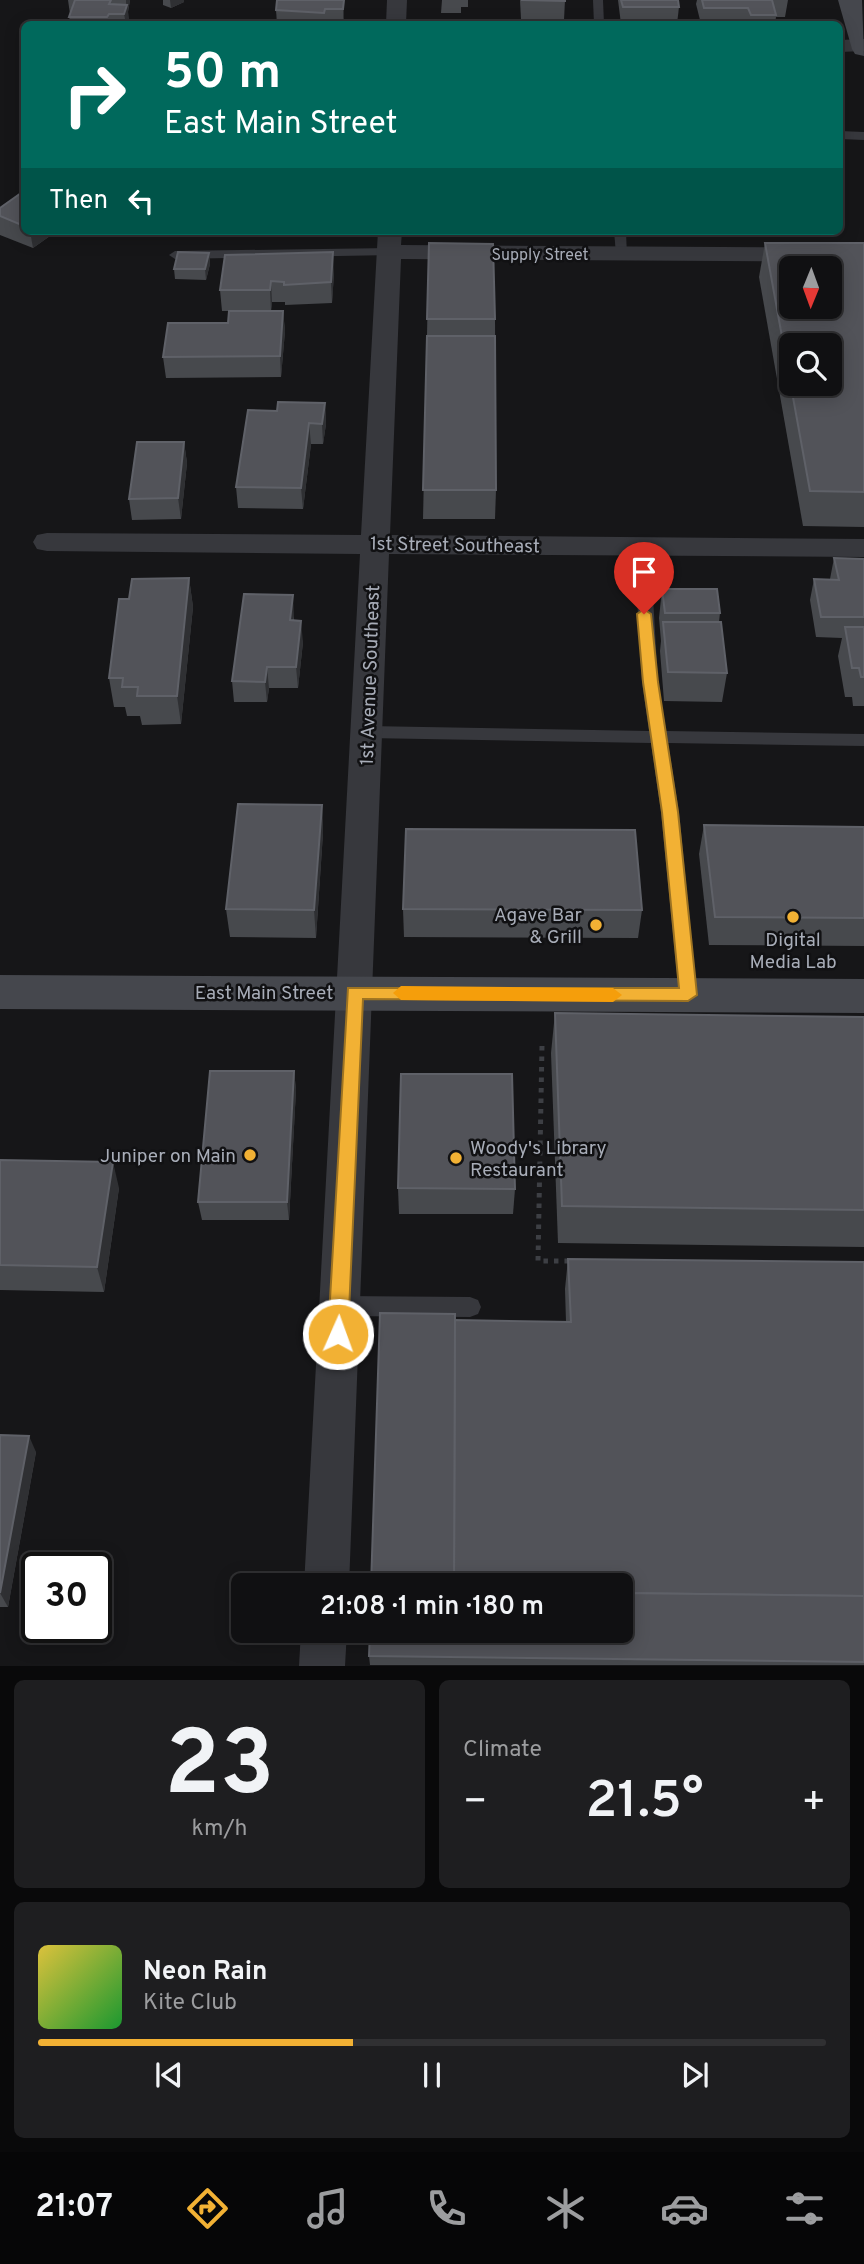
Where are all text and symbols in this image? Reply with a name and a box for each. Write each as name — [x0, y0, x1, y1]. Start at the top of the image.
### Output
text: 50 m — [164, 44, 281, 106]
icon: right — [49, 49, 140, 140]
text: East Main Street — [164, 105, 398, 145]
icon: left — [122, 182, 160, 220]
text: Then — [49, 185, 108, 218]
street label: Supply Street — [491, 246, 589, 266]
north arrow — [779, 256, 842, 318]
map controls — [779, 256, 842, 396]
button: search — [779, 333, 842, 396]
street label: 1st Street Southeast — [370, 533, 540, 559]
pin — [614, 542, 674, 614]
icon: arrive — [625, 553, 663, 591]
street label: 1st Avenue Southeast — [356, 584, 386, 766]
place label: Agave Bar & Grill — [494, 904, 583, 950]
marker: Digital Media Lab — [785, 909, 801, 925]
marker: Agave Bar & Grill — [588, 917, 604, 933]
place label: Digital Media Lab — [749, 929, 837, 975]
street label: East Main Street — [195, 982, 333, 1006]
place label: Woody's Library Restaurant — [470, 1137, 606, 1183]
place label: Juniper on Main — [100, 1145, 236, 1169]
marker: Juniper on Main — [242, 1147, 258, 1163]
marker: Woody's Library Restaurant — [448, 1150, 464, 1166]
position arrow — [301, 1297, 375, 1371]
speed limit sign: 30 — [21, 1552, 112, 1643]
text: 21:08 · 1 min · 180 m — [320, 1591, 544, 1624]
text: 23 — [164, 1712, 275, 1827]
text: Climate — [463, 1736, 542, 1765]
text: 21.5° — [586, 1770, 703, 1836]
text: − — [463, 1779, 488, 1828]
text: + — [801, 1779, 826, 1828]
text: km/h — [192, 1815, 247, 1844]
text: Neon Rain — [143, 1956, 268, 1989]
text: Kite Club — [143, 1989, 237, 2018]
icon: previous — [150, 2056, 188, 2094]
icon: pause — [413, 2056, 451, 2094]
icon: next — [676, 2056, 714, 2094]
icon: directions — [183, 2184, 232, 2233]
icon: music — [303, 2184, 352, 2233]
icon: phone — [422, 2184, 471, 2233]
icon: climate — [541, 2184, 590, 2233]
icon: car — [660, 2184, 709, 2233]
icon: filters — [780, 2184, 829, 2233]
text: 21:07 — [35, 2188, 113, 2228]

